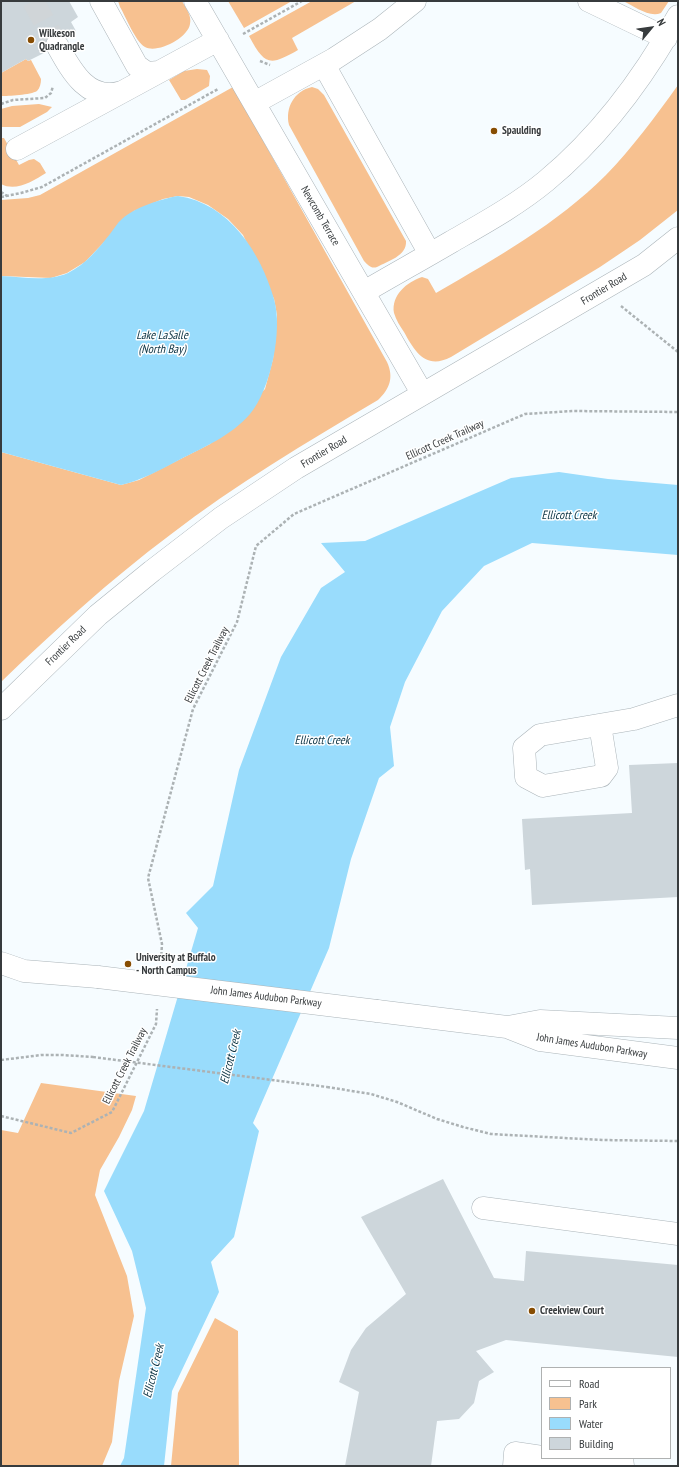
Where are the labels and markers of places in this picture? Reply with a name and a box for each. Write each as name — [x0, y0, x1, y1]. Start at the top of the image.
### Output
place label: Wilkeson Quadrangle — [39, 27, 84, 53]
marker: Wilkeson Quadrangle — [26, 35, 36, 45]
place label: Spaulding — [502, 124, 541, 138]
marker: Spaulding — [489, 126, 499, 136]
place label: University at Buffalo - North Campus — [136, 951, 216, 977]
marker: University at Buffalo - North Campus — [123, 959, 133, 969]
place label: Creekview Court — [540, 1304, 604, 1318]
marker: Creekview Court — [527, 1306, 537, 1316]

